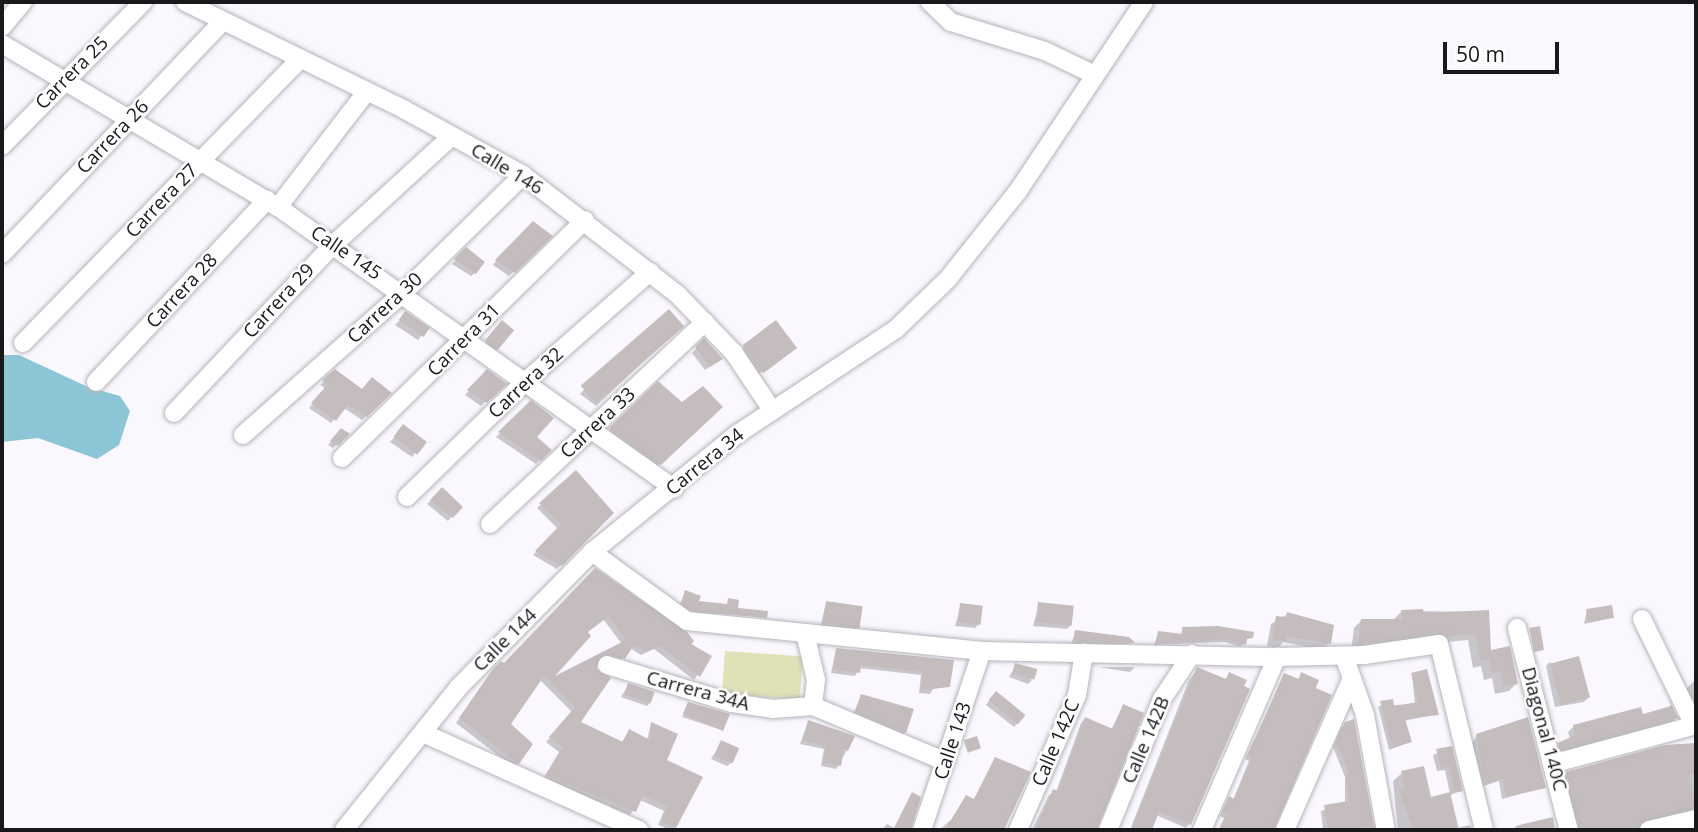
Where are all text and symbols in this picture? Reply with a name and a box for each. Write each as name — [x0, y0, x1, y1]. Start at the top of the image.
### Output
scale bar — [1446, 28, 1562, 72]
street label: Carrera 25 — [31, 32, 113, 114]
text: 50 m — [1456, 40, 1505, 68]
street label: Carrera 26 — [72, 95, 154, 179]
street label: Calle 146 — [467, 139, 547, 199]
street label: Carrera 27 — [121, 159, 203, 243]
street label: Calle 145 — [306, 221, 386, 285]
street label: Carrera 28 — [142, 249, 222, 333]
street label: Carrera 29 — [239, 259, 319, 343]
street label: Carrera 30 — [343, 268, 427, 348]
street label: Carrera 31 — [423, 299, 505, 381]
street label: Carrera 32 — [484, 343, 568, 423]
street label: Carrera 33 — [556, 383, 640, 463]
street label: Carrera 34 — [661, 424, 749, 500]
street label: Calle 144 — [469, 604, 541, 676]
street label: Diagonal 140C — [1517, 665, 1571, 793]
street label: Carrera 34A — [644, 666, 752, 716]
street label: Calle 142B — [1117, 693, 1175, 787]
street label: Calle 142C — [1027, 696, 1085, 790]
street label: Calle 143 — [930, 699, 976, 783]

